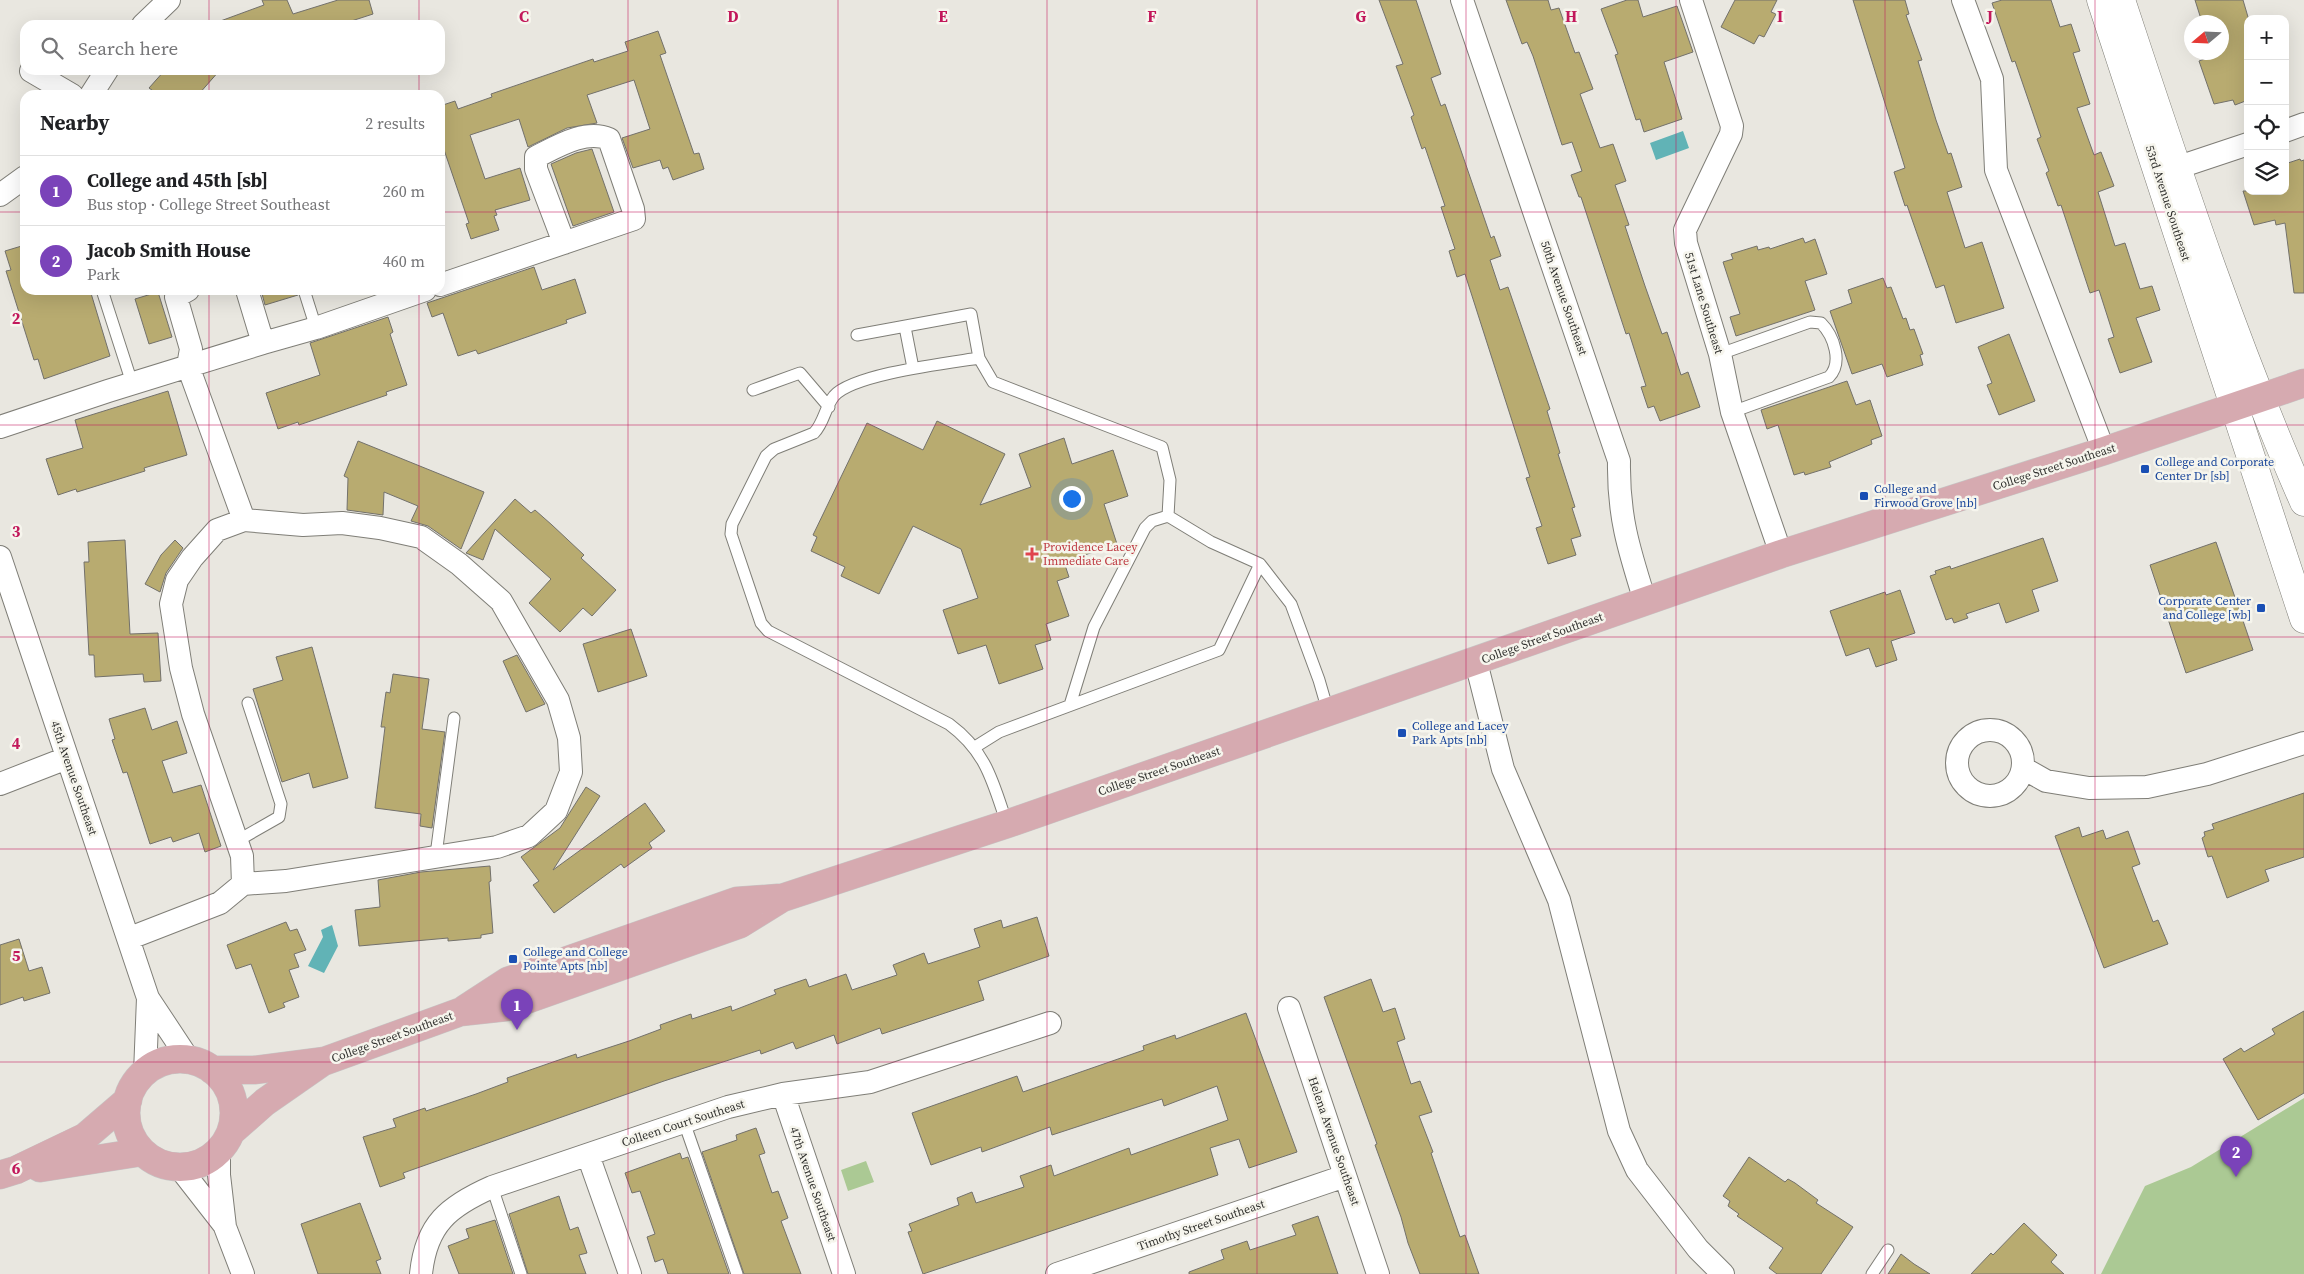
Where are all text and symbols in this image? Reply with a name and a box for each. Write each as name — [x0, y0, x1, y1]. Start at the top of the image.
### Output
text: C — [519, 5, 529, 27]
text: D — [727, 5, 739, 27]
text: E — [938, 5, 948, 27]
text: F — [1147, 5, 1157, 27]
text: G — [1356, 5, 1367, 27]
text: H — [1565, 5, 1577, 27]
text: I — [1777, 5, 1783, 27]
text: J — [1986, 5, 1993, 27]
north arrow — [2184, 15, 2229, 60]
map controls — [2244, 15, 2289, 195]
button: + — [2244, 15, 2289, 60]
search box — [20, 20, 445, 75]
icon: search — [38, 34, 66, 62]
text: Search here — [78, 35, 178, 61]
button: − — [2244, 60, 2289, 105]
button: locate — [2244, 105, 2289, 150]
text: Nearby — [40, 108, 110, 137]
text: 2 results — [365, 112, 425, 134]
street label: 53rd Avenue Southeast — [2142, 143, 2194, 263]
button: layers — [2244, 150, 2289, 195]
text: College and 45th [sb] — [87, 167, 268, 193]
text: 1 — [52, 180, 60, 202]
text: 260 m — [383, 180, 425, 202]
text: Bus stop · College Street Southeast — [87, 193, 330, 215]
text: Jacob Smith House — [87, 237, 251, 263]
street label: 50th Avenue Southeast — [1537, 239, 1591, 357]
text: 2 — [52, 250, 60, 272]
text: 460 m — [383, 250, 425, 272]
street label: 51st Lane Southeast — [1681, 250, 1727, 356]
text: Park — [87, 263, 120, 285]
text: 2 — [12, 307, 21, 329]
street label: College Street Southeast — [1991, 440, 2117, 494]
place label: College and Corporate Center Dr [sb] — [2155, 454, 2274, 484]
marker: College and Corporate Center Dr [sb] — [2139, 463, 2151, 475]
place label: College and Firwood Grove [nb] — [1874, 481, 1977, 511]
your location — [1059, 486, 1085, 512]
marker: College and Firwood Grove [nb] — [1858, 490, 1870, 502]
text: 3 — [12, 520, 21, 542]
place label: Providence Lacey Immediate Care — [1043, 539, 1138, 569]
marker: Providence Lacey Immediate Care — [1025, 547, 1039, 561]
place label: Corporate Center and College [wb] — [2158, 593, 2251, 623]
marker: Corporate Center and College [wb] — [2255, 602, 2267, 614]
street label: College Street Southeast — [1479, 609, 1605, 667]
place label: College and Lacey Park Apts [nb] — [1412, 718, 1509, 748]
street label: 45th Avenue Southeast — [47, 719, 101, 837]
marker: College and Lacey Park Apts [nb] — [1396, 727, 1408, 739]
text: 4 — [12, 732, 21, 754]
street label: College Street Southeast — [1096, 743, 1222, 799]
text: 5 — [12, 944, 21, 966]
place label: College and College Pointe Apts [nb] — [523, 944, 628, 974]
marker: College and College Pointe Apts [nb] — [507, 953, 519, 965]
pin: 1 — [501, 989, 533, 1030]
street label: College Street Southeast — [329, 1008, 455, 1066]
street label: Helena Avenue Southeast — [1304, 1074, 1364, 1208]
street label: Colleen Court Southeast — [619, 1096, 747, 1150]
street label: 47th Avenue Southeast — [786, 1125, 840, 1243]
pin: 2 — [2220, 1136, 2252, 1177]
text: 6 — [12, 1157, 21, 1179]
street label: Timothy Street Southeast — [1135, 1196, 1267, 1254]

